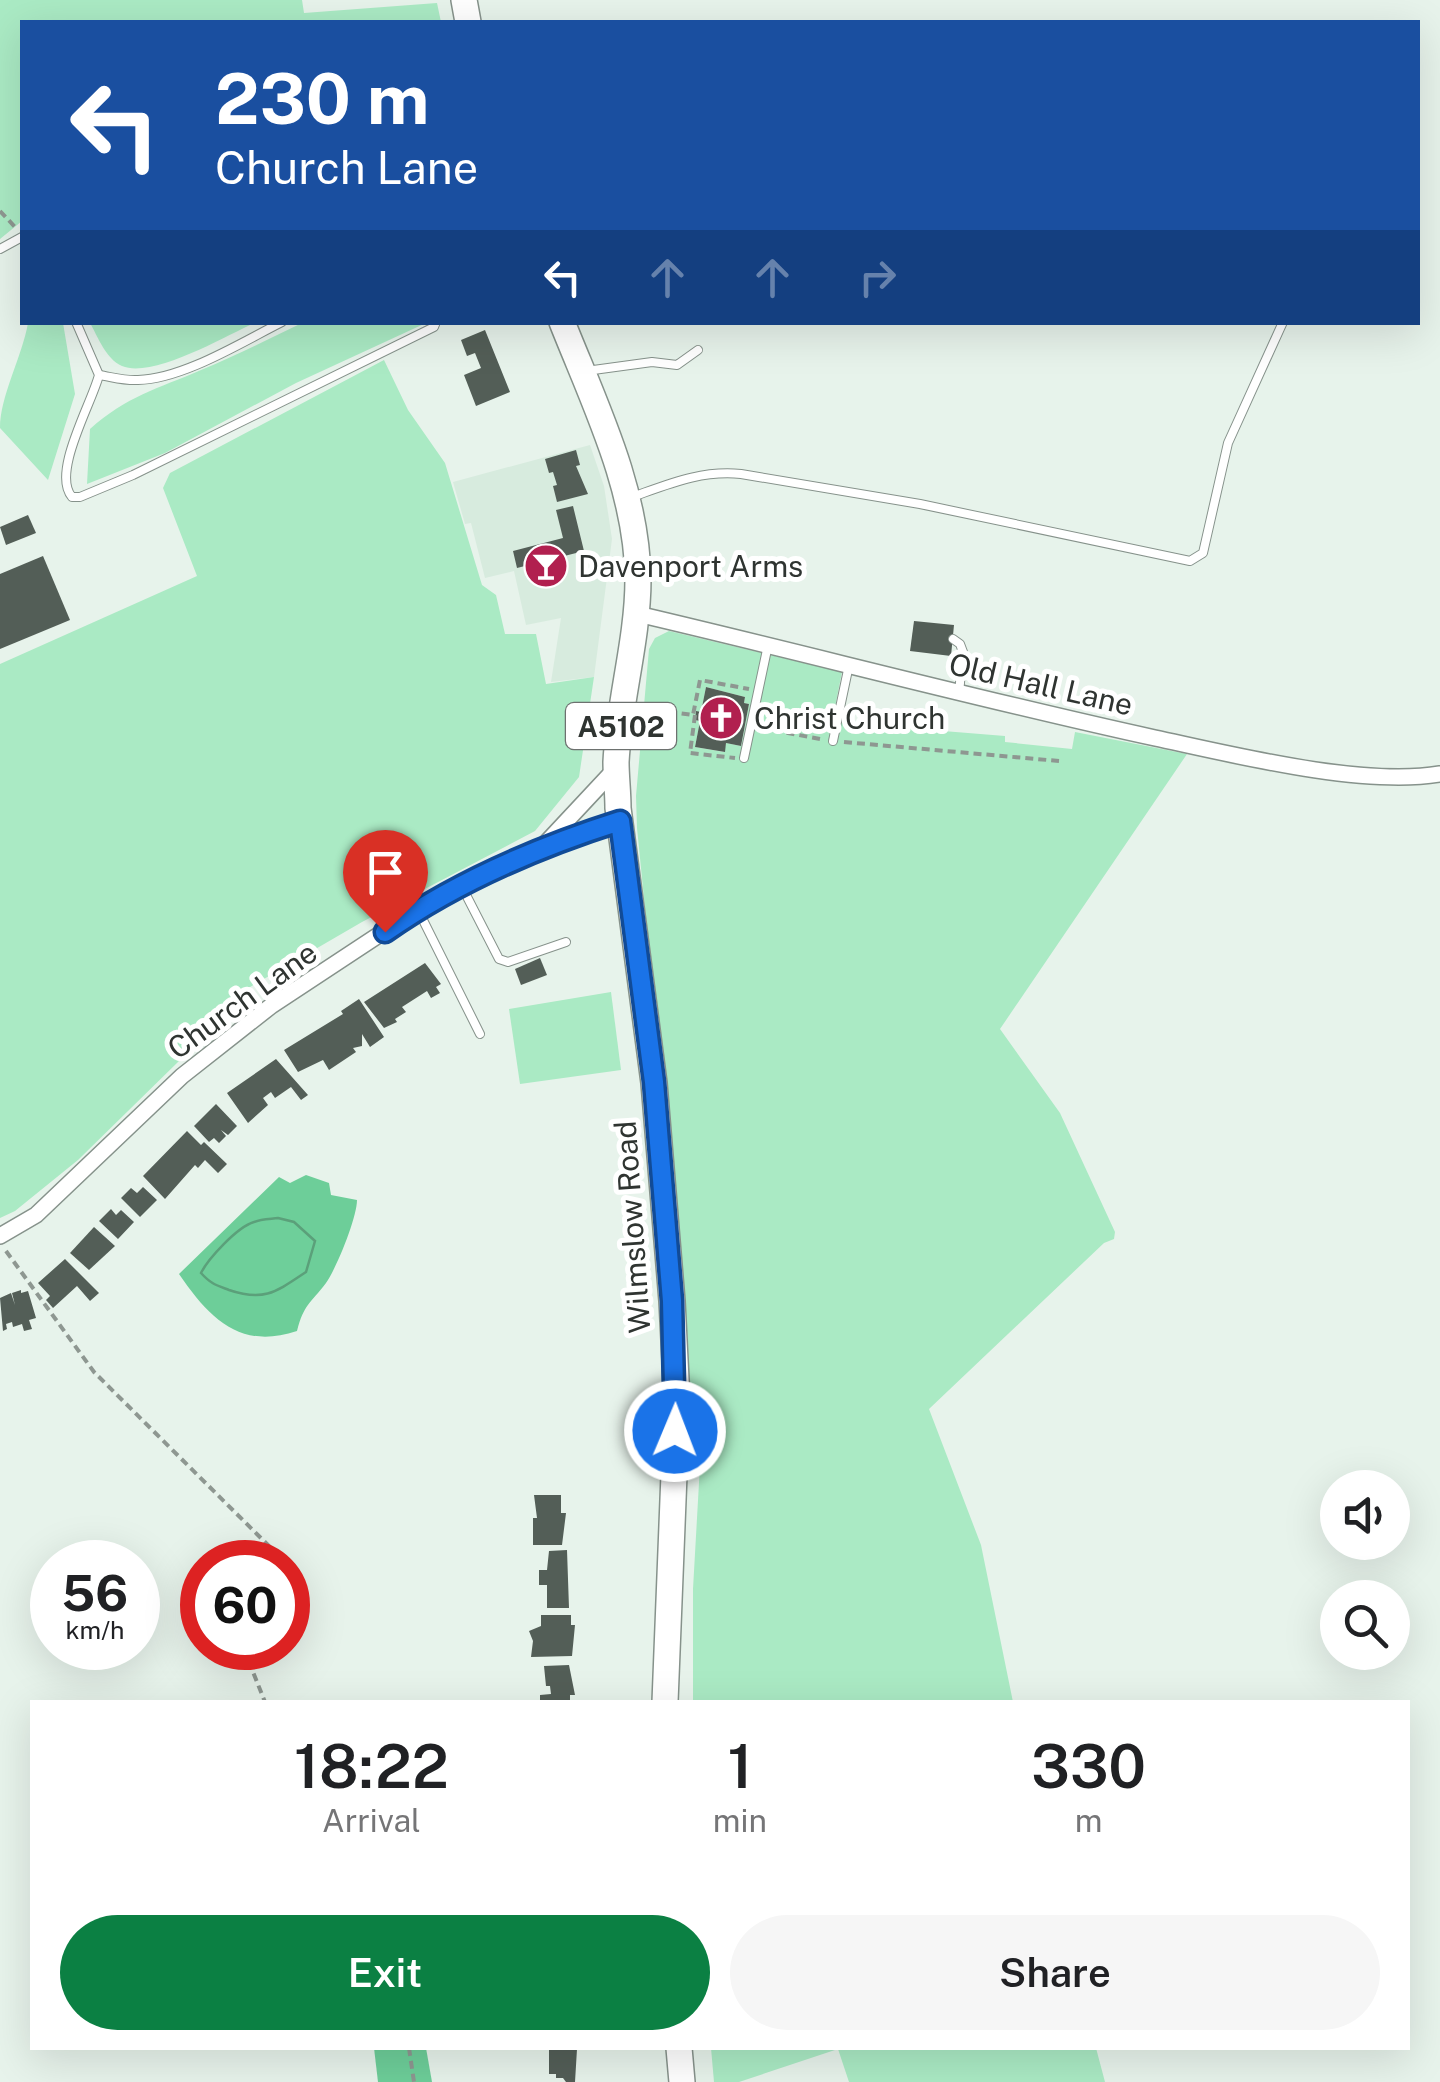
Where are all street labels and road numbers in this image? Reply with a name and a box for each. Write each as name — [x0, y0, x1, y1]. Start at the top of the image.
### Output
street label: Old Hall Lane — [946, 645, 1136, 723]
road number: A5102 — [566, 703, 676, 749]
street label: Church Lane — [160, 934, 324, 1066]
street label: Wilmslow Road — [607, 1120, 657, 1334]

